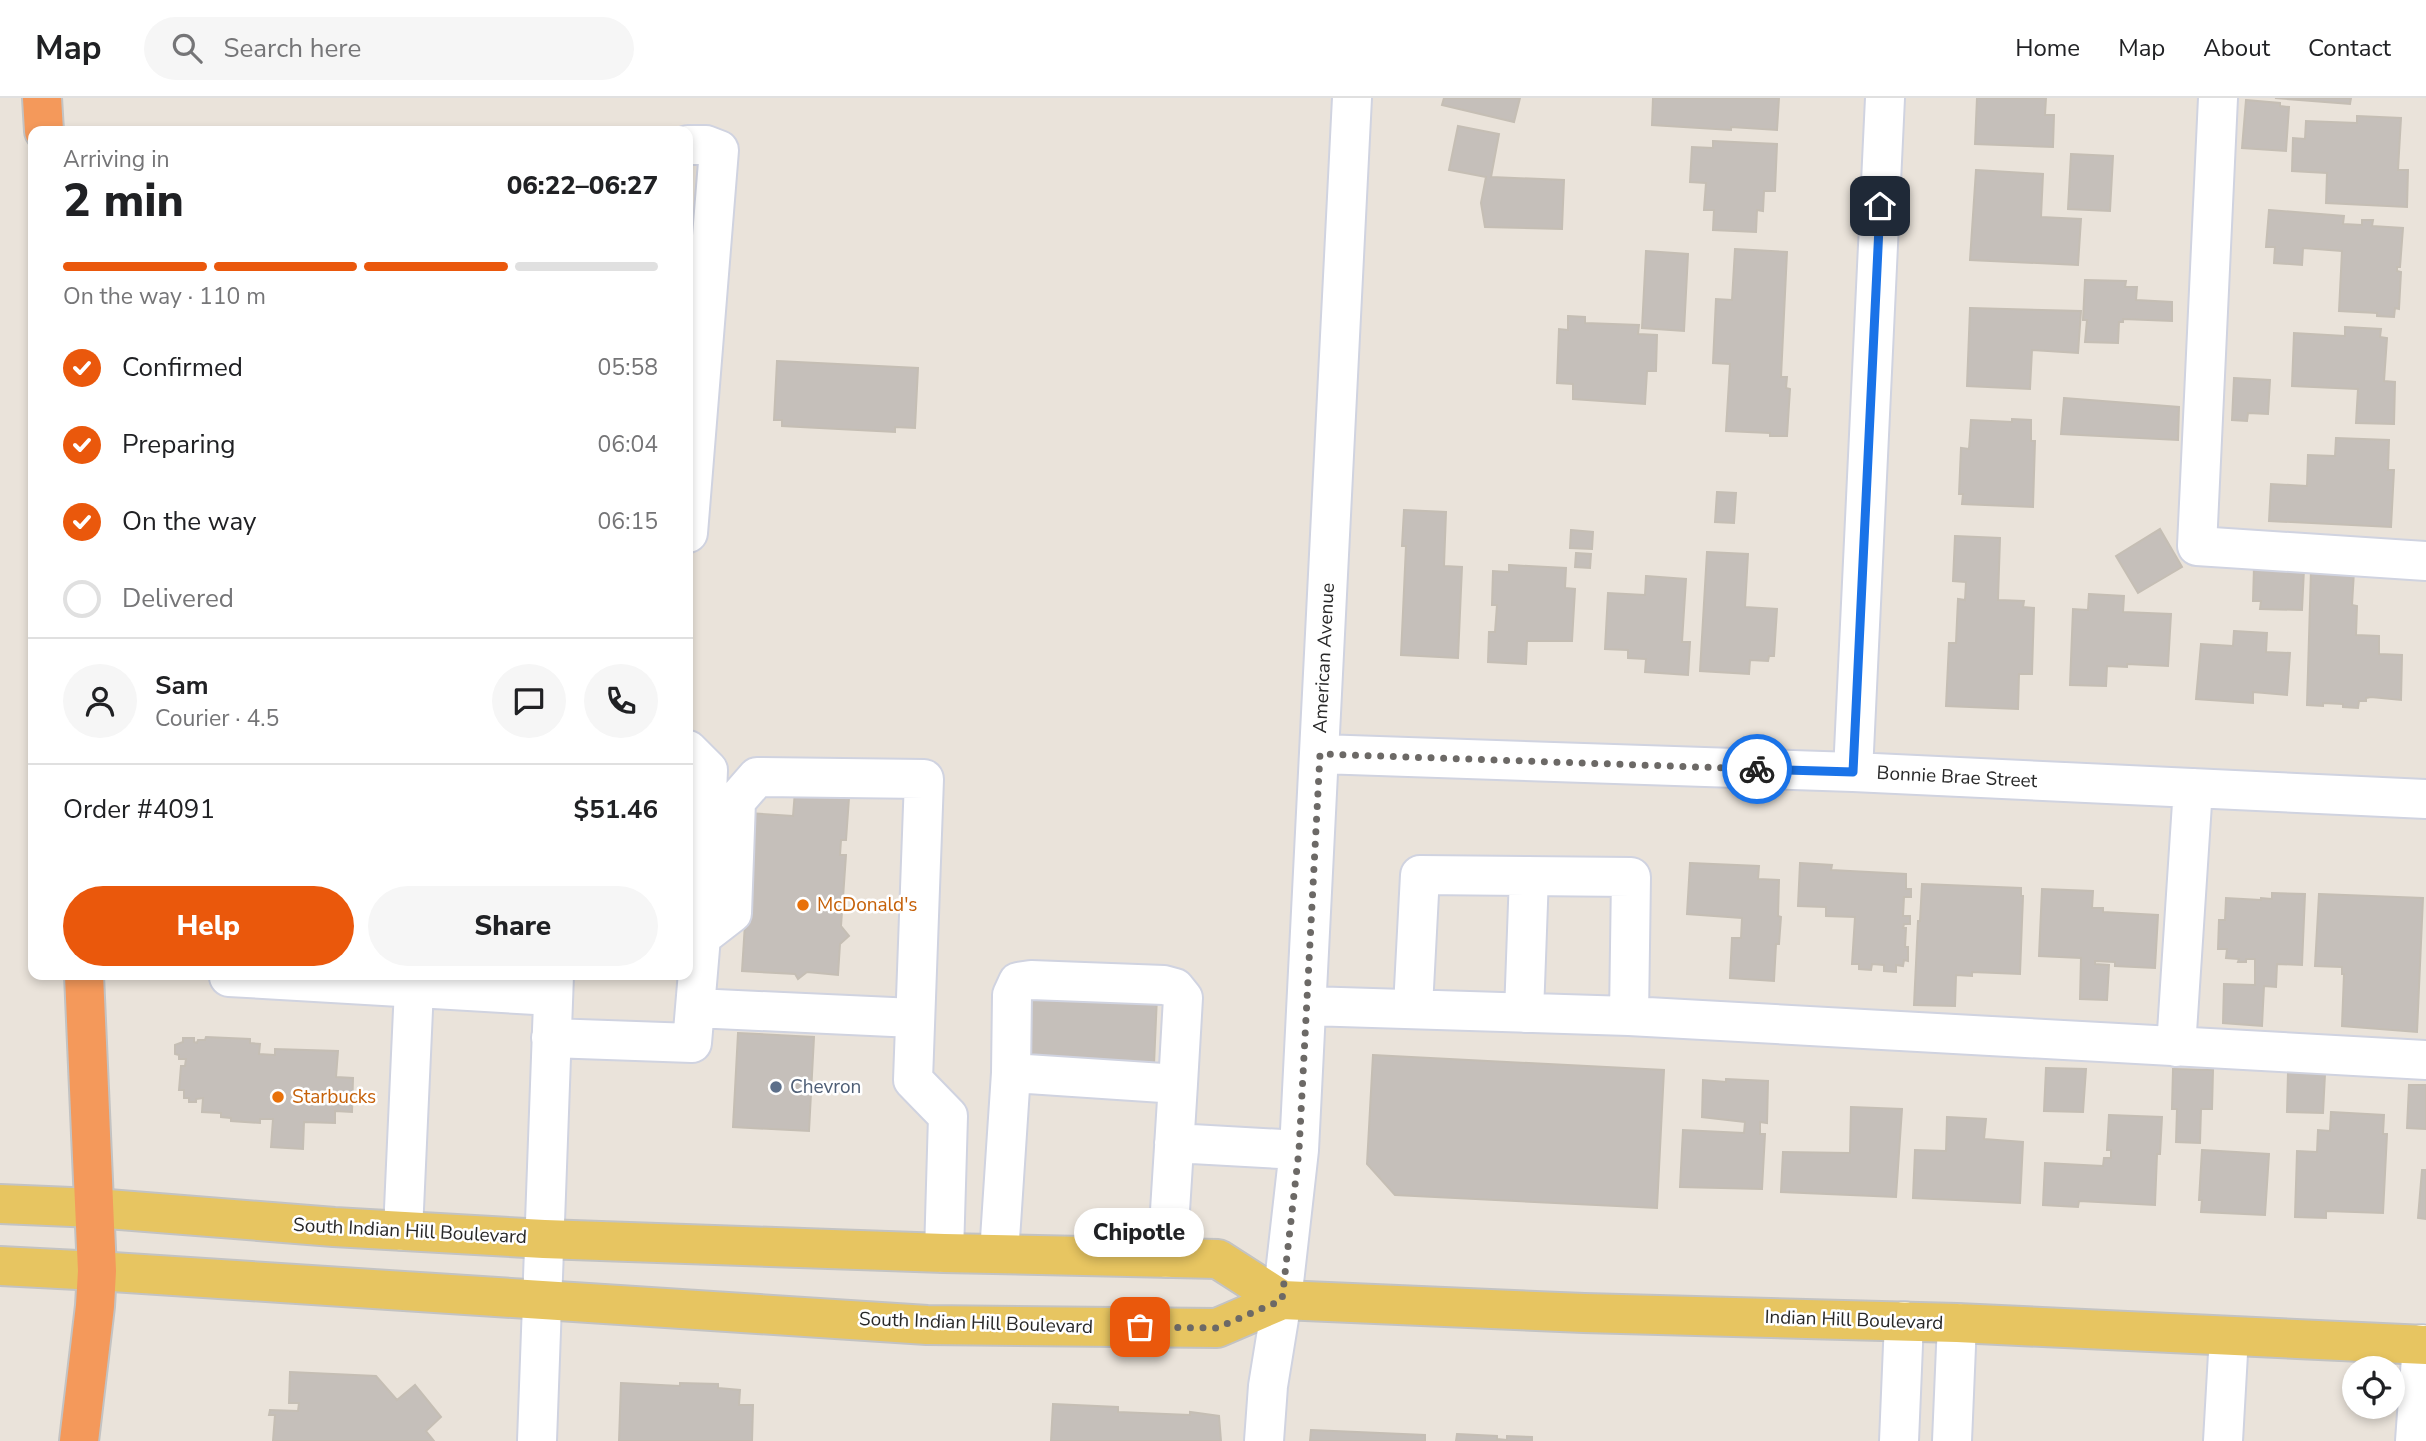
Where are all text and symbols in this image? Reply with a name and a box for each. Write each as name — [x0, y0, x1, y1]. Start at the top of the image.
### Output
search box — [144, 17, 634, 80]
text: Map — [35, 26, 102, 71]
icon: search — [168, 29, 206, 67]
text: Search here — [224, 31, 361, 66]
text: Home — [2015, 32, 2080, 64]
text: Map — [2118, 32, 2165, 64]
text: About — [2203, 32, 2270, 64]
text: Contact — [2308, 32, 2391, 64]
text: Arriving in — [63, 144, 170, 175]
text: 06:22–06:27 — [507, 168, 658, 203]
text: 2 min — [63, 169, 184, 232]
pin — [1850, 176, 1910, 236]
icon: home — [1861, 187, 1899, 225]
text: On the way · 110 m — [63, 281, 266, 312]
icon: check — [63, 349, 101, 387]
text: Confirmed — [122, 350, 243, 385]
text: 05:58 — [598, 352, 658, 383]
icon: check — [63, 426, 101, 464]
text: Preparing — [122, 427, 235, 462]
text: 06:04 — [598, 429, 658, 460]
icon: check — [63, 503, 101, 541]
text: On the way — [122, 504, 256, 539]
text: 06:15 — [598, 506, 658, 537]
text: Delivered — [122, 581, 234, 616]
street label: American Avenue — [1307, 582, 1341, 734]
button: person — [63, 664, 137, 738]
button: chat — [492, 664, 566, 738]
button: phone — [584, 664, 658, 738]
text: Sam — [155, 668, 208, 703]
text: Courier · 4.5 — [155, 703, 279, 734]
courier — [1722, 734, 1792, 804]
icon: bike — [1738, 750, 1776, 788]
street label: Bonnie Brae Street — [1876, 760, 2038, 794]
text: Order #4091 — [63, 792, 215, 827]
text: $51.46 — [574, 792, 658, 827]
button: Help — [63, 886, 354, 966]
button: Share — [368, 886, 658, 966]
place label: McDonald's — [817, 892, 918, 918]
marker: McDonald's — [795, 897, 811, 913]
place label: Chevron — [790, 1074, 861, 1100]
marker: Chevron — [768, 1079, 784, 1095]
place label: Starbucks — [292, 1084, 376, 1110]
marker: Starbucks — [270, 1089, 286, 1105]
callout: Chipotle — [1075, 1208, 1205, 1257]
street label: South Indian Hill Boulevard — [292, 1212, 528, 1250]
text: Chipotle — [1093, 1217, 1185, 1248]
pin — [1110, 1297, 1170, 1357]
street label: Indian Hill Boulevard — [1764, 1304, 1944, 1336]
street label: South Indian Hill Boulevard — [859, 1306, 1093, 1340]
icon: bag — [1121, 1308, 1159, 1346]
map controls — [2342, 1356, 2405, 1419]
button: locate — [2342, 1356, 2405, 1419]

